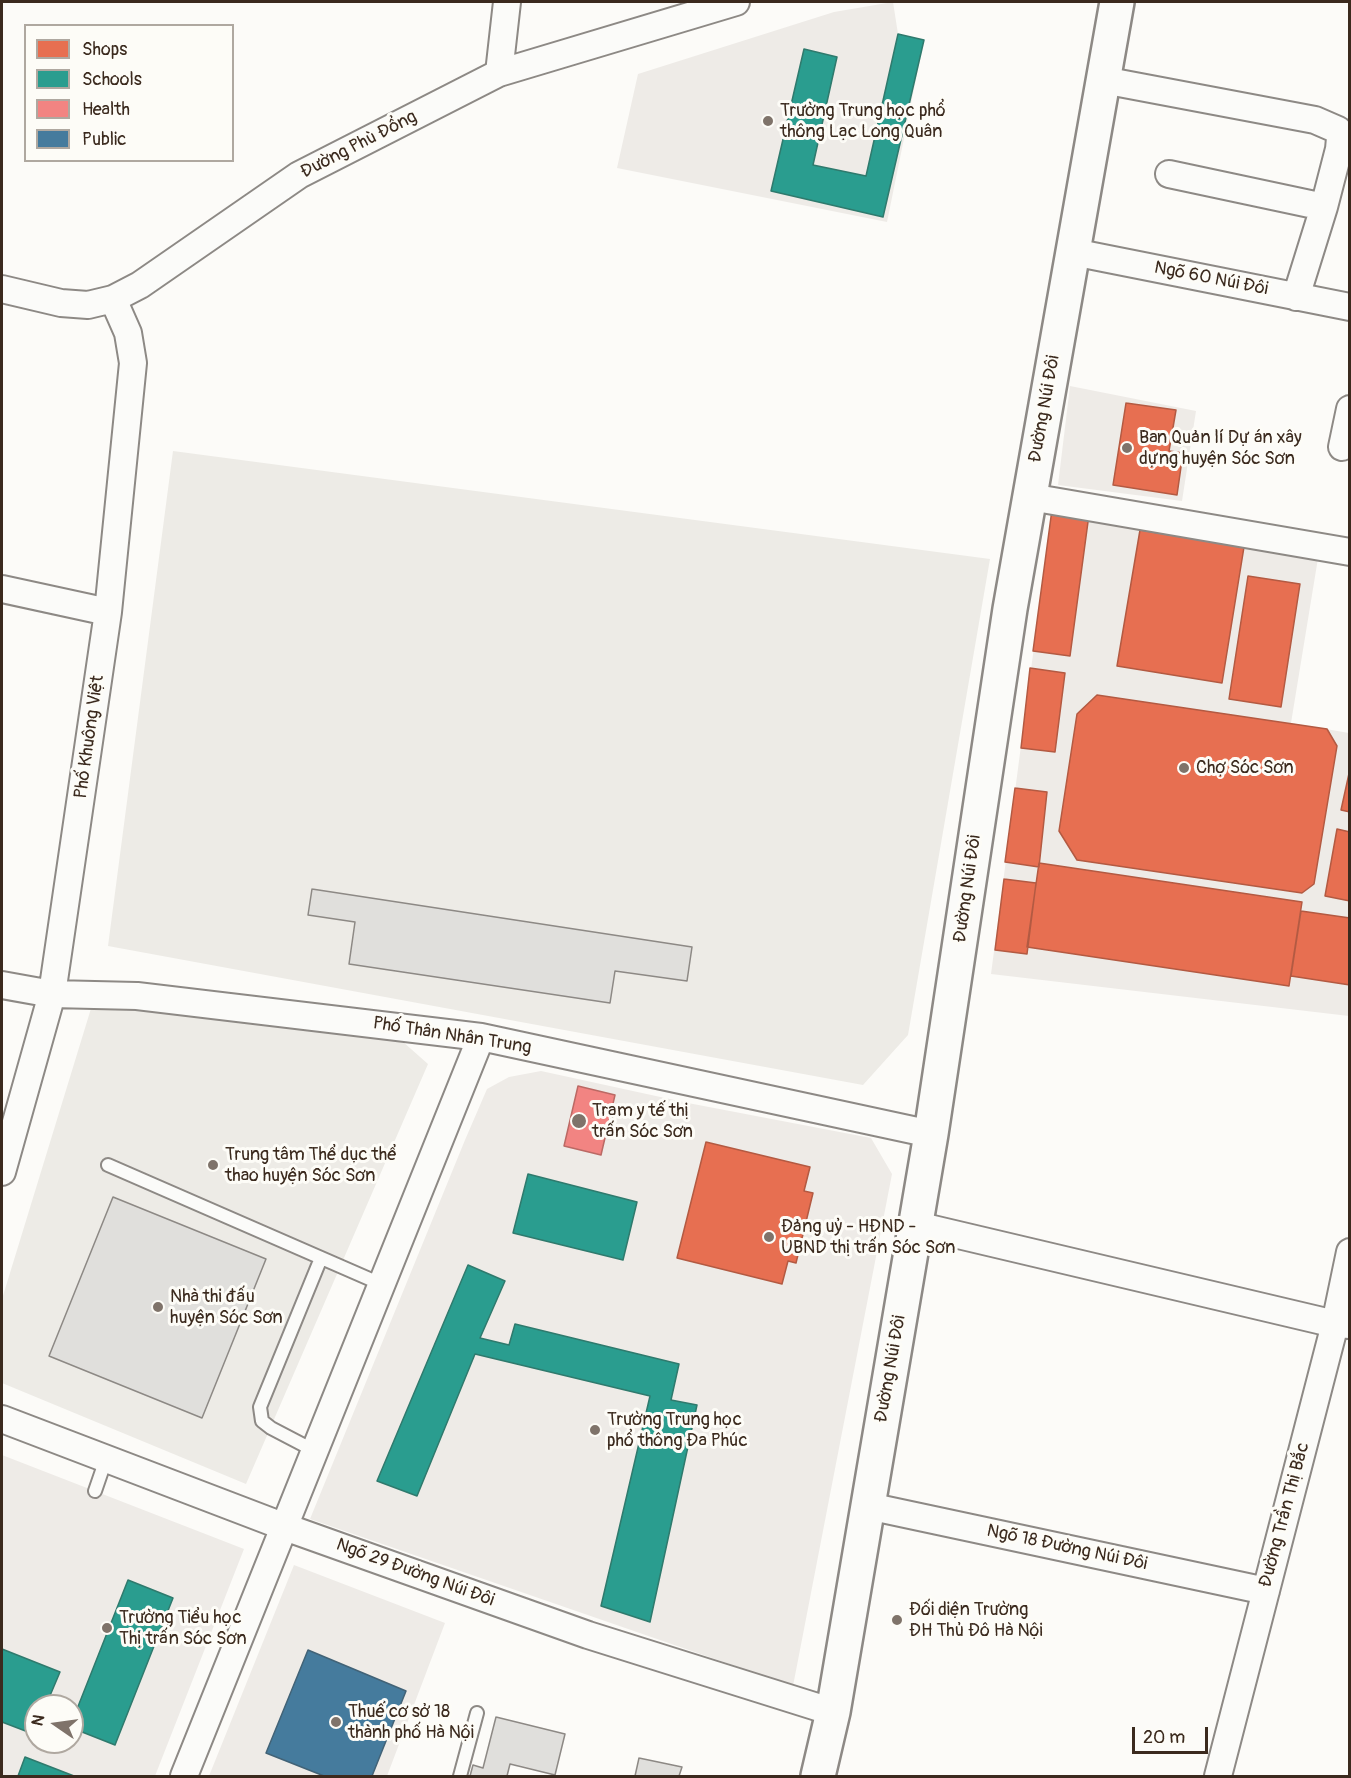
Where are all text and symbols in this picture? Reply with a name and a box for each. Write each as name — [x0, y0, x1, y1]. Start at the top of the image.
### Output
legend — [24, 24, 234, 162]
text: Shops — [82, 38, 127, 61]
text: Schools — [82, 68, 142, 91]
text: Health — [82, 98, 130, 121]
place label: Trường Trung học phổ thông Lạc Long Quân — [780, 100, 946, 142]
street label: Đường Phù Đổng — [297, 106, 421, 184]
marker: Trường Trung học phổ thông Lạc Long Quân — [761, 114, 775, 128]
text: Public — [82, 128, 126, 151]
street label: Ngõ 60 Núi Đôi — [1152, 257, 1270, 301]
street label: Đường Núi Đôi — [1025, 354, 1065, 464]
place label: Ban Quản lí Dự án xây dựng huyện Sóc Sơn — [1139, 427, 1302, 470]
marker: Ban Quản lí Dự án xây dựng huyện Sóc Sơn — [1120, 441, 1134, 455]
street label: Phố Khuông Việt — [71, 674, 109, 800]
place label: Chợ Sóc Sơn — [1196, 757, 1294, 779]
marker: Chợ Sóc Sơn — [1177, 761, 1191, 775]
street label: Đường Núi Đôi — [950, 834, 986, 944]
street label: Phố Thân Nhân Trung — [371, 1013, 533, 1059]
place label: Trạm y tế thị trấn Sóc Sơn — [592, 1100, 693, 1142]
marker: Trạm y tế thị trấn Sóc Sơn — [570, 1112, 588, 1130]
place label: Trung tâm Thể dục thể thao huyện Sóc Sơn — [225, 1144, 397, 1186]
marker: Trung tâm Thể dục thể thao huyện Sóc Sơn — [206, 1158, 220, 1172]
place label: Đảng uỷ - HĐND - UBND thị trấn Sóc Sơn — [781, 1216, 955, 1258]
marker: Đảng uỷ - HĐND - UBND thị trấn Sóc Sơn — [762, 1230, 776, 1244]
place label: Nhà thi đấu huyện Sóc Sơn — [170, 1286, 283, 1328]
marker: Nhà thi đấu huyện Sóc Sơn — [151, 1300, 165, 1314]
street label: Đường Núi Đôi — [871, 1314, 911, 1424]
place label: Trường Trung học phổ thông Đa Phúc — [607, 1409, 748, 1452]
marker: Trường Trung học phổ thông Đa Phúc — [588, 1423, 602, 1437]
street label: Đường Trần Thị Bắc — [1255, 1440, 1315, 1590]
street label: Ngõ 18 Đường Núi Đôi — [985, 1520, 1149, 1576]
street label: Ngõ 29 Đường Núi Đôi — [333, 1534, 497, 1612]
place label: Đối diện Trường ĐH Thủ Đô Hà Nội — [909, 1599, 1043, 1642]
place label: Trường Tiểu học Thị trấn Sóc Sơn — [119, 1607, 247, 1650]
marker: Đối diện Trường ĐH Thủ Đô Hà Nội — [890, 1613, 904, 1627]
marker: Trường Tiểu học Thị trấn Sóc Sơn — [100, 1621, 114, 1635]
north arrow — [24, 1694, 84, 1754]
place label: Thuế cơ sở 18 thành phố Hà Nội — [348, 1701, 474, 1744]
text: N — [27, 1713, 49, 1728]
marker: Thuế cơ sở 18 thành phố Hà Nội — [329, 1715, 343, 1729]
scale bar — [1135, 1715, 1212, 1753]
text: 20 m — [1143, 1726, 1185, 1749]

